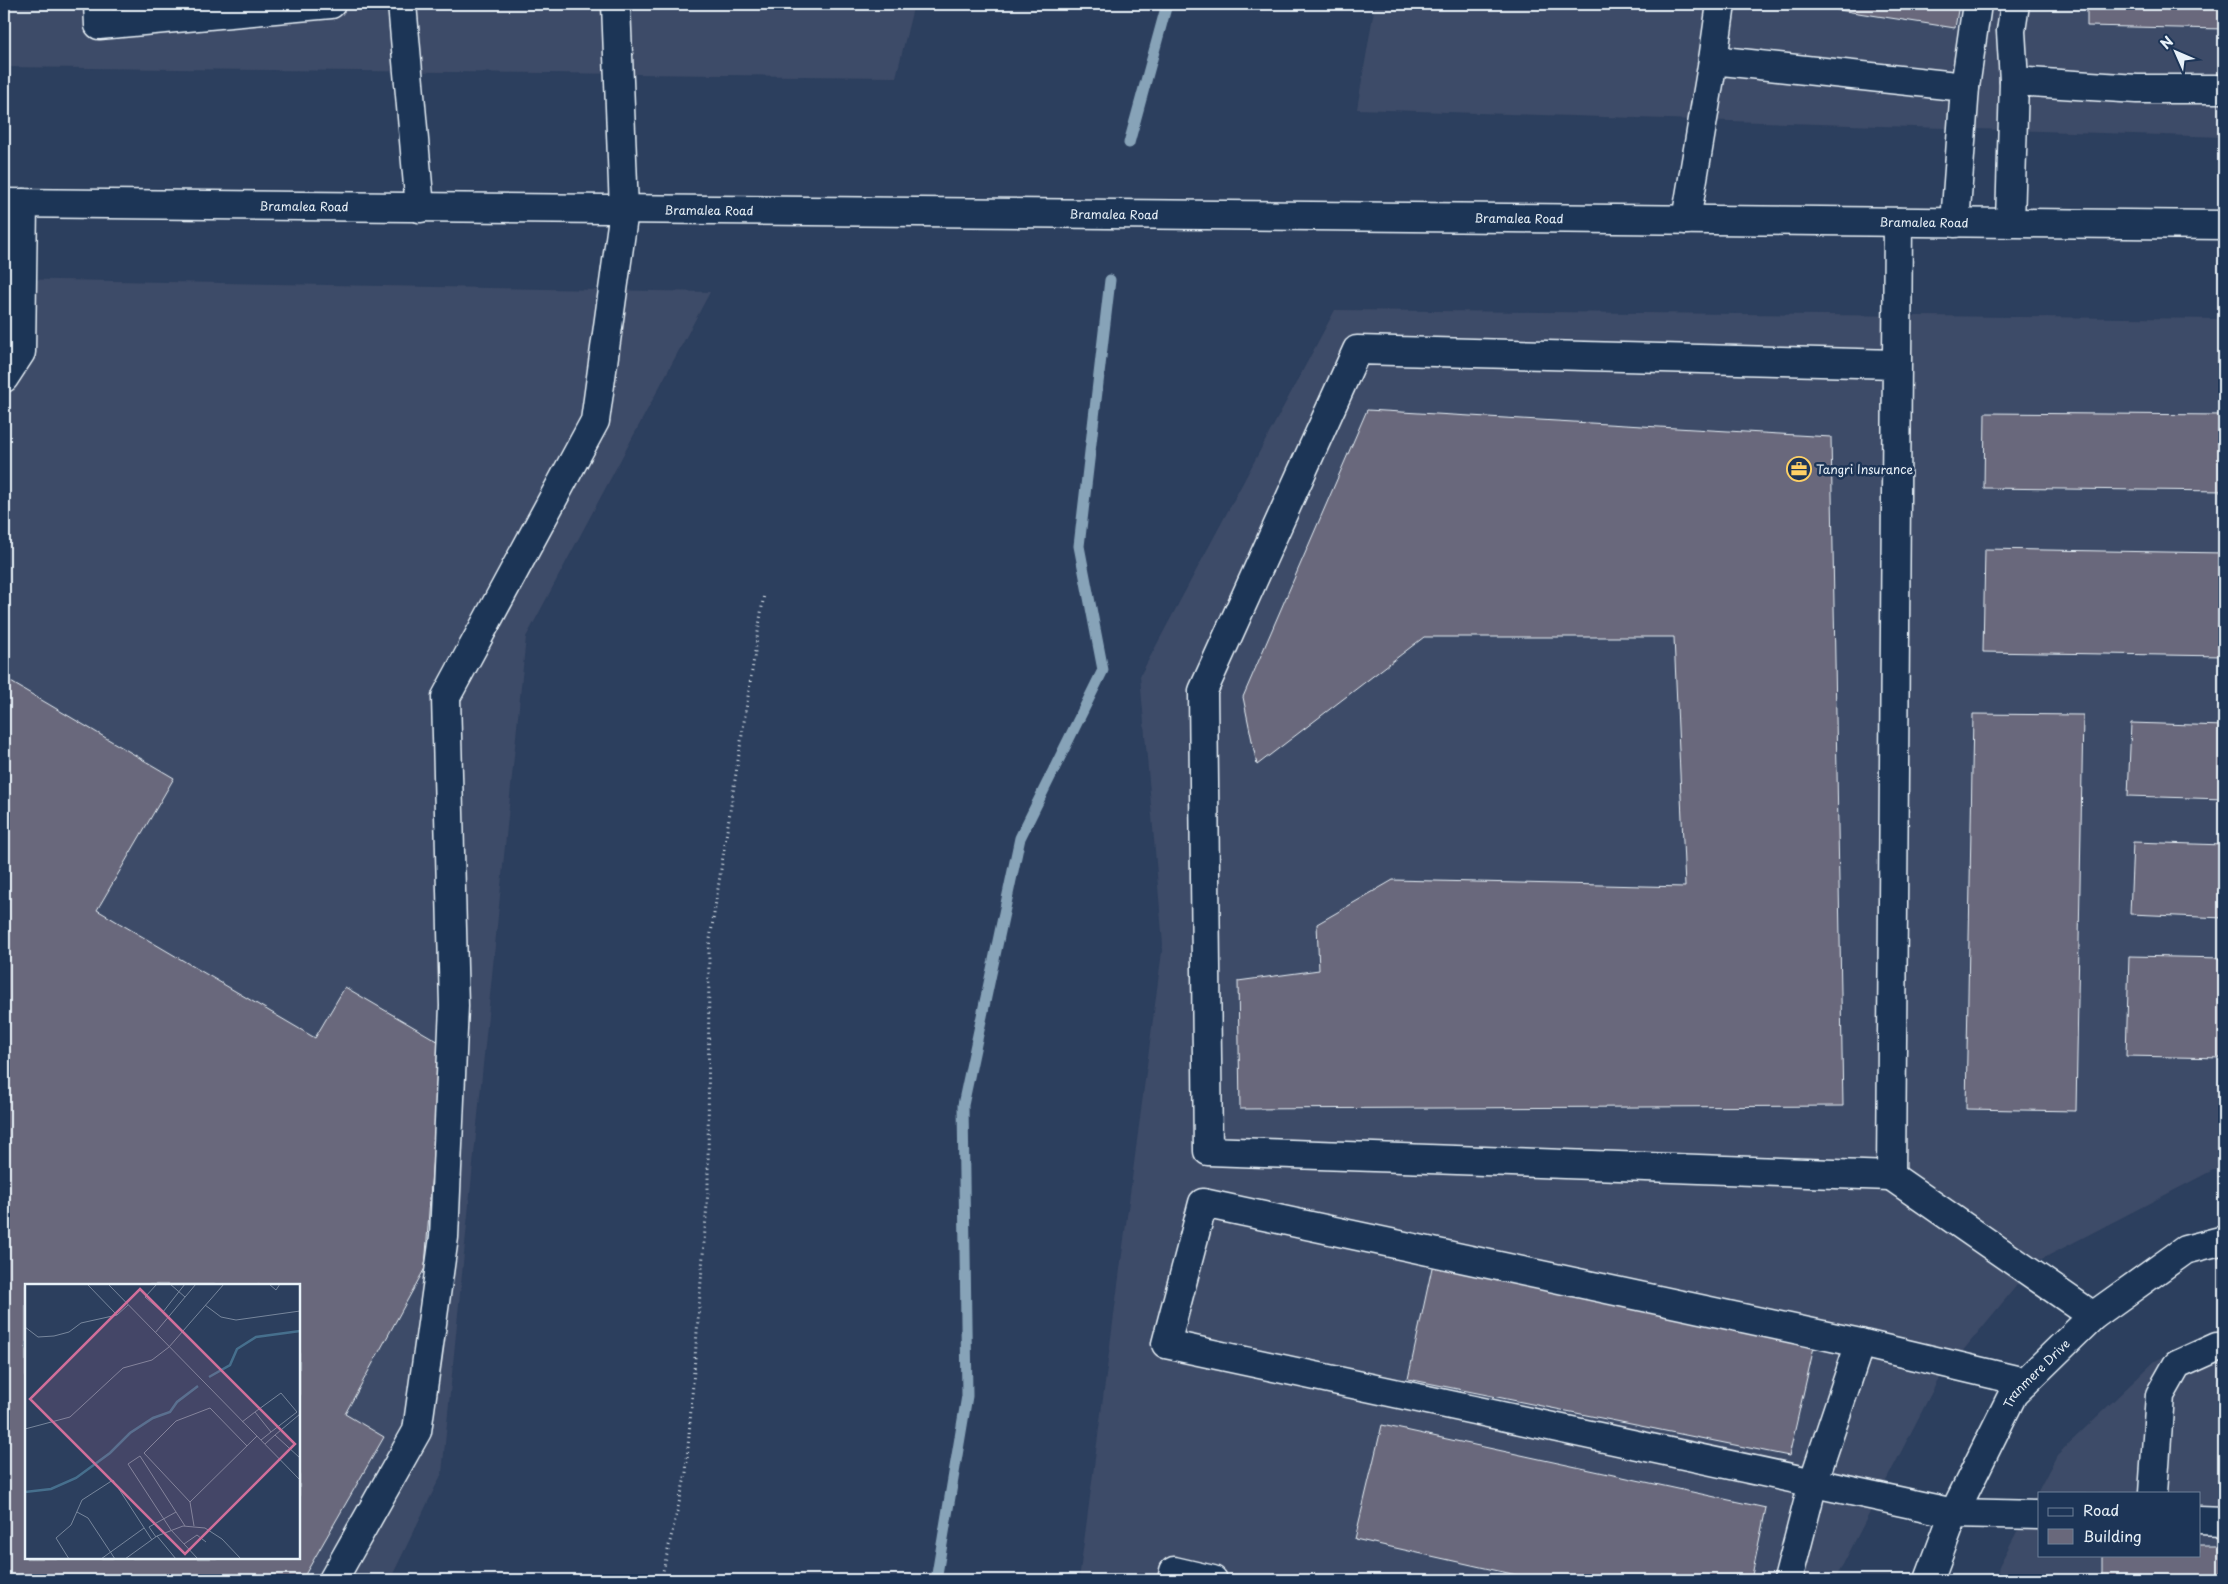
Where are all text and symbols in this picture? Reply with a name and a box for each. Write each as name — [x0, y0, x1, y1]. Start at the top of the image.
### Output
north arrow — [2150, 28, 2200, 78]
text: N — [2155, 31, 2178, 54]
street label: Bramalea Road — [259, 197, 349, 215]
street label: Bramalea Road — [664, 201, 754, 219]
street label: Bramalea Road — [1069, 205, 1159, 223]
street label: Bramalea Road — [1474, 209, 1564, 227]
street label: Bramalea Road — [1879, 213, 1969, 231]
office icon: Tangri Insurance — [1786, 456, 1812, 482]
place label: Tangri Insurance — [1816, 460, 1914, 478]
inset map — [25, 1284, 300, 1559]
street label: Tranmere Drive — [1998, 1335, 2074, 1411]
legend — [2038, 1492, 2200, 1556]
text: Road — [2083, 1498, 2119, 1521]
text: Building — [2083, 1524, 2142, 1547]

